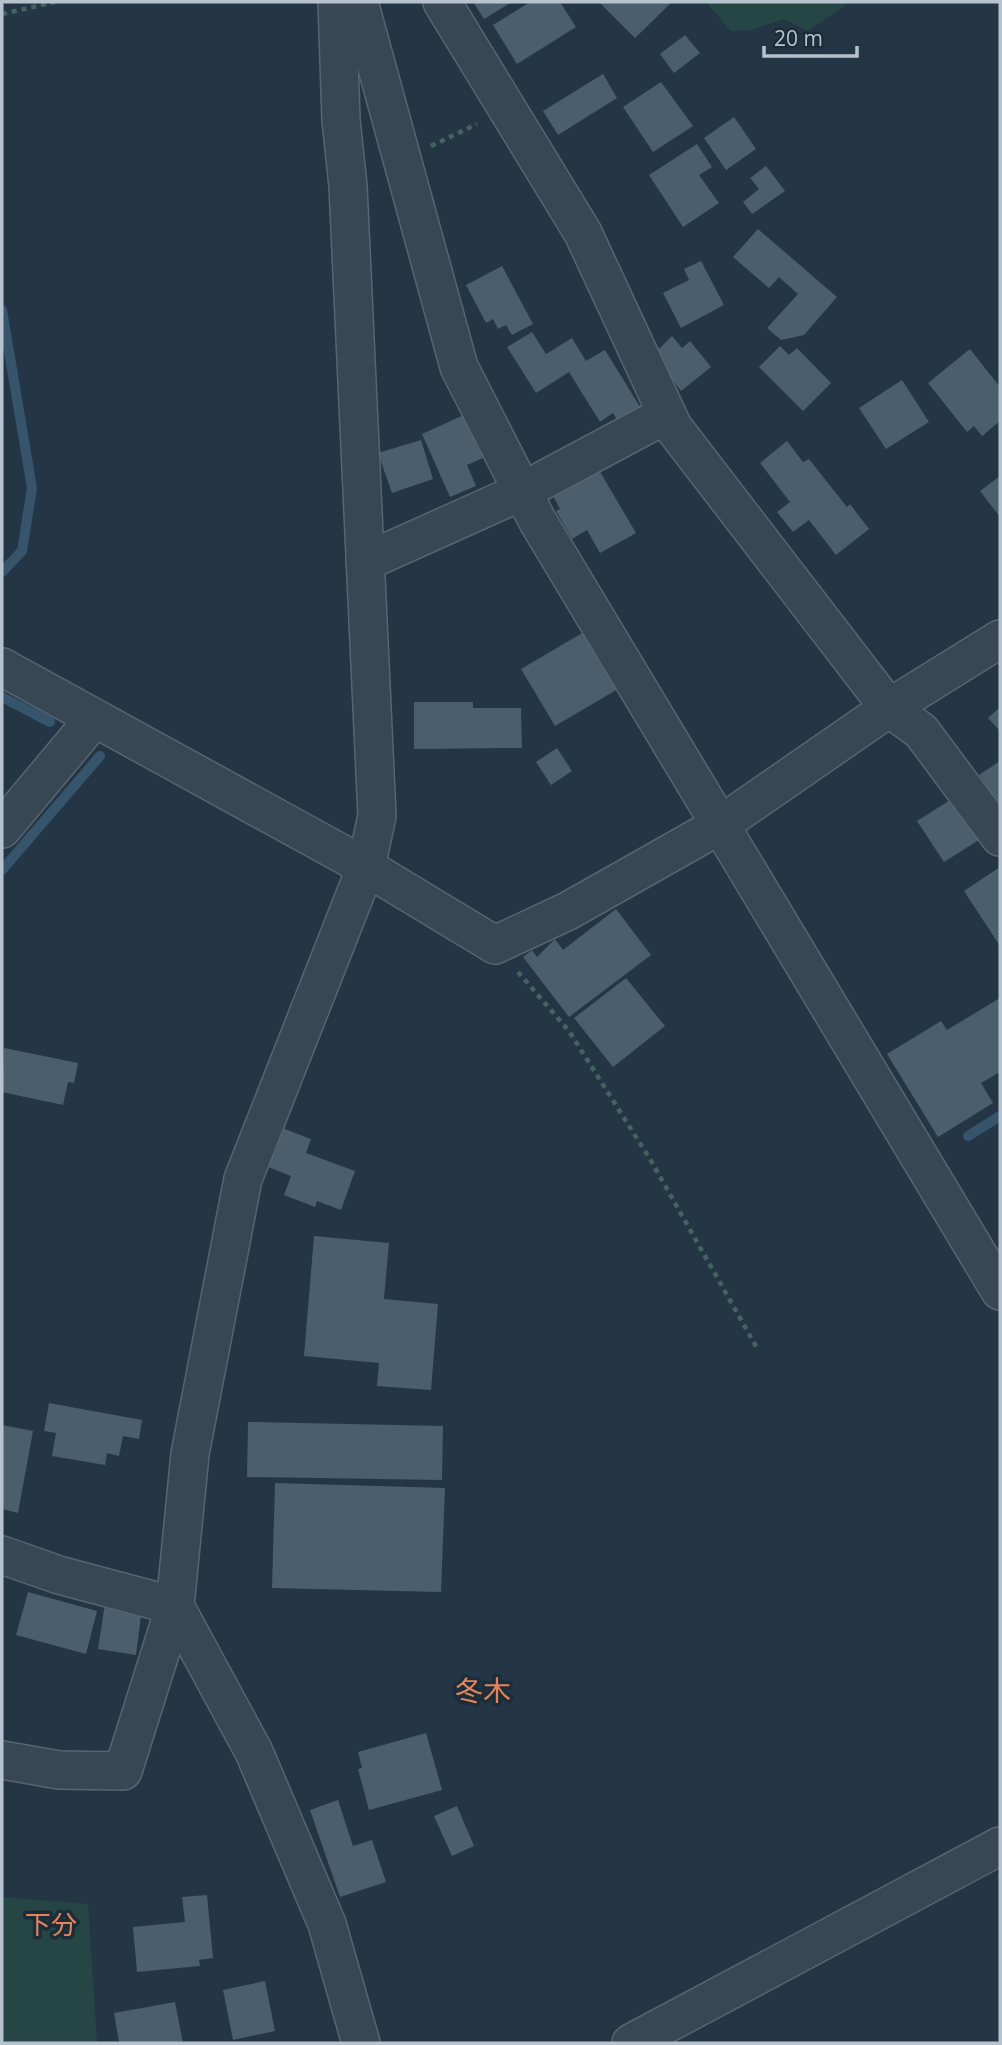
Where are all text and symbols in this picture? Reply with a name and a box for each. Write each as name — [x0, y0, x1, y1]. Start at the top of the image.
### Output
scale bar — [764, 14, 857, 58]
text: 20 m — [774, 24, 823, 52]
district label: 冬木 — [455, 1671, 511, 1709]
district label: 下分 — [25, 1906, 77, 1942]

